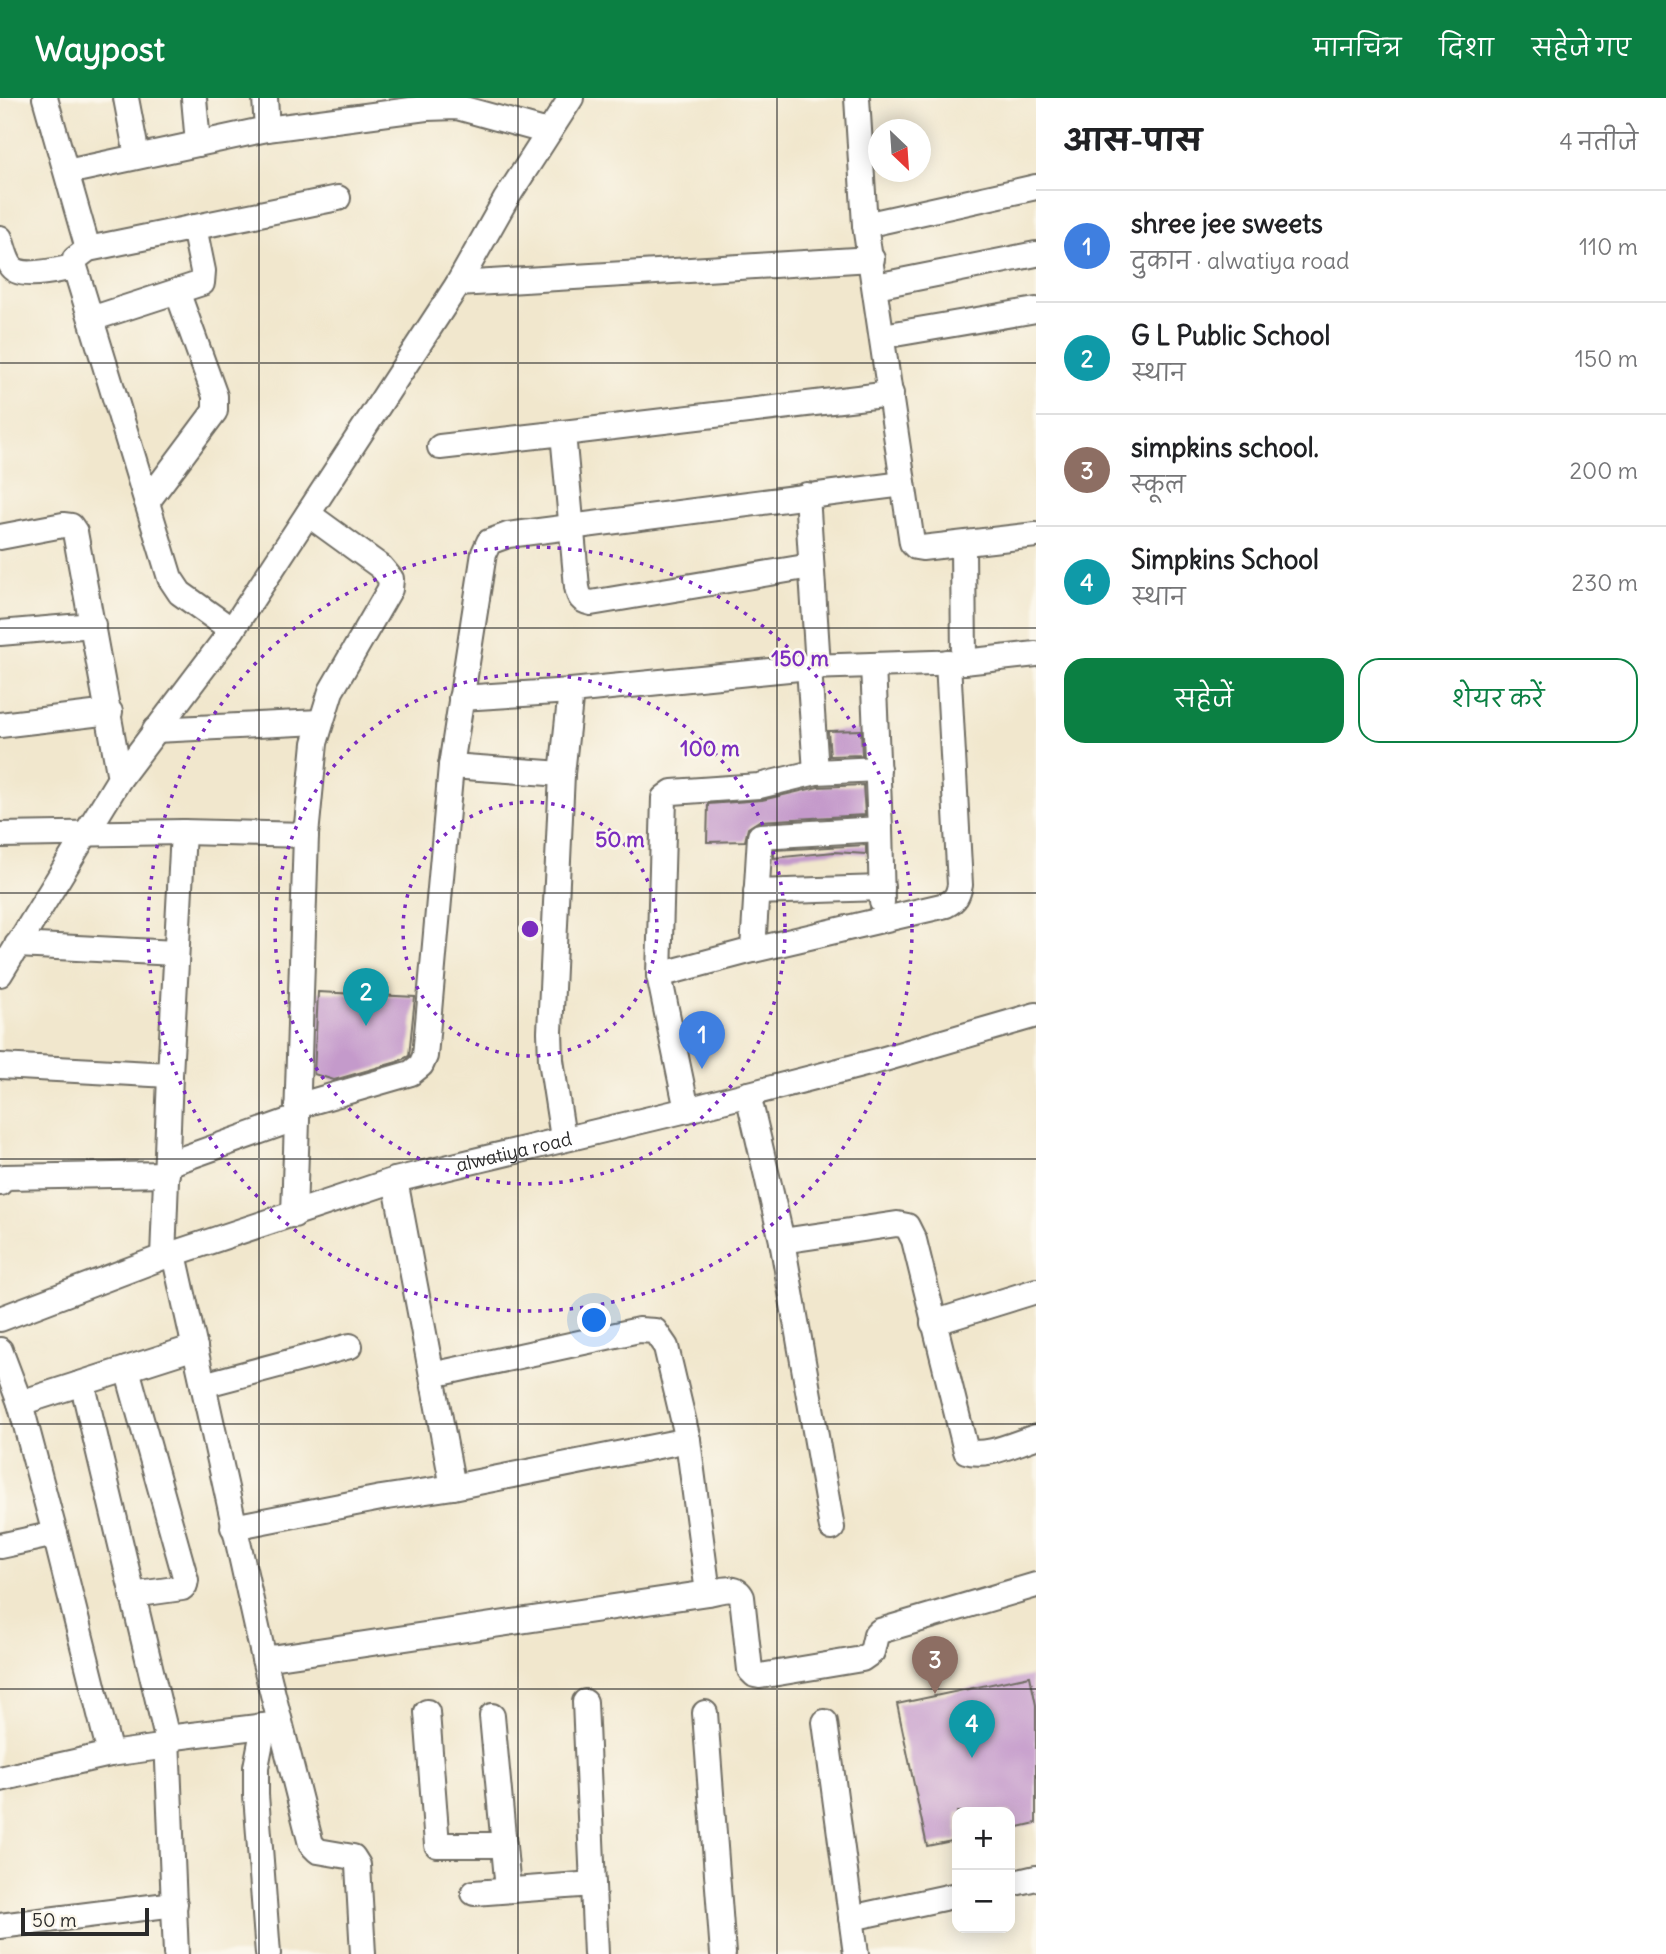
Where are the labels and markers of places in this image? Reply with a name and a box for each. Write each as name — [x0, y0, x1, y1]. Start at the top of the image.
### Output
centre of rings — [518, 917, 542, 941]
pin: 2 — [343, 968, 389, 1026]
pin: 1 — [679, 1011, 725, 1069]
pin: 3 — [912, 1636, 958, 1694]
pin: 4 — [949, 1700, 995, 1758]

